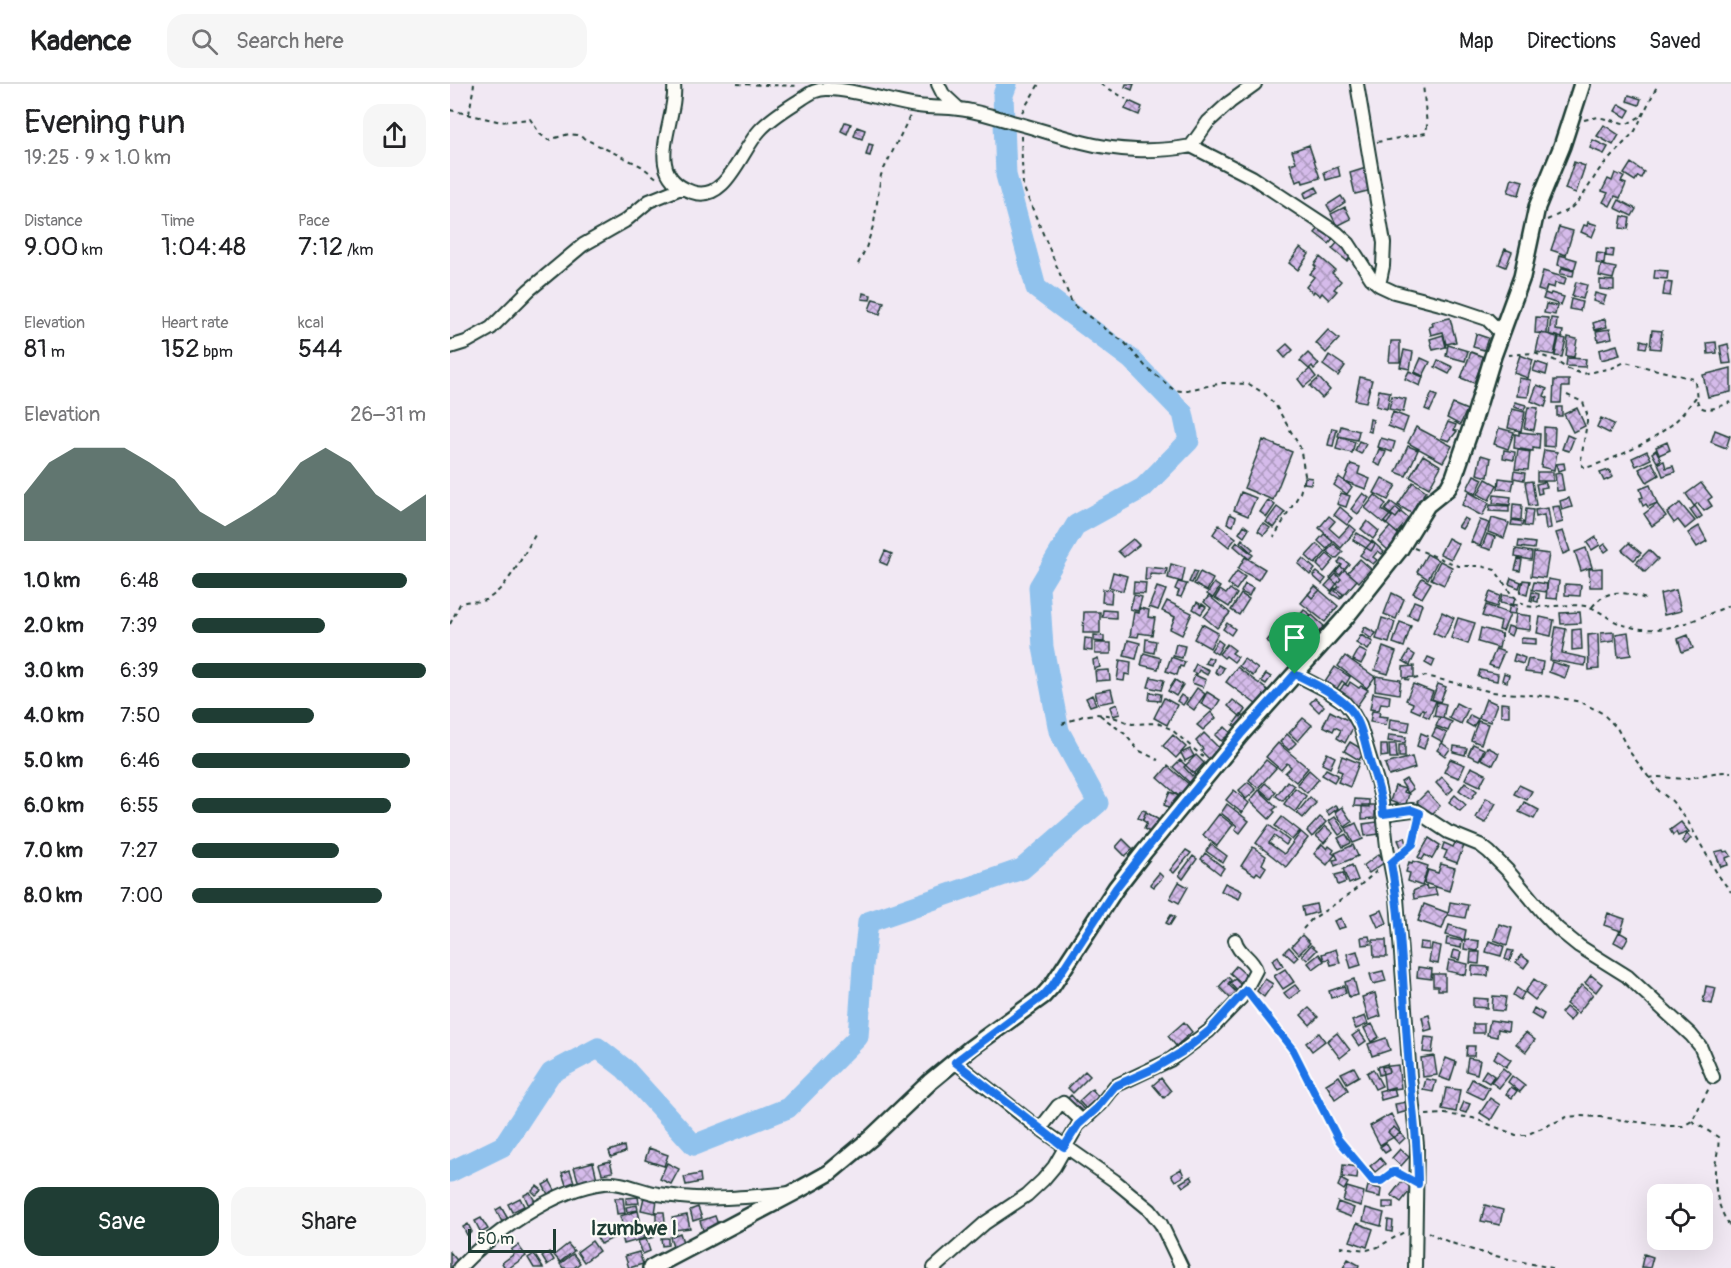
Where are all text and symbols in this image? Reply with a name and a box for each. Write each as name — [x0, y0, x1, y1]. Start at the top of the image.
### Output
search box — [167, 14, 587, 68]
text: Kadence — [30, 24, 131, 59]
icon: search — [188, 25, 221, 58]
text: Search here — [236, 27, 343, 55]
text: Map — [1459, 28, 1494, 55]
text: Directions — [1527, 28, 1616, 55]
text: Saved — [1649, 28, 1701, 55]
text: Evening run — [24, 102, 185, 143]
button: share — [363, 104, 426, 167]
text: 19:25 · 9 × 1.0 km — [24, 145, 171, 170]
text: Distance — [24, 211, 83, 231]
text: Time — [161, 211, 194, 231]
text: Pace — [298, 211, 330, 231]
text: 9.00 — [24, 231, 79, 263]
text: 1:04:48 — [161, 231, 246, 263]
text: 7:12 — [298, 231, 343, 263]
text: km — [79, 240, 103, 260]
text: /km — [343, 240, 374, 260]
text: Elevation — [24, 313, 85, 333]
text: Heart rate — [161, 313, 228, 333]
text: kcal — [298, 313, 324, 333]
text: 81 — [24, 333, 47, 365]
text: 152 — [161, 333, 200, 365]
text: 544 — [298, 333, 342, 365]
text: m — [47, 342, 65, 362]
text: bpm — [200, 342, 233, 362]
text: Elevation — [24, 402, 100, 427]
text: 26–31 m — [350, 402, 426, 427]
text: 1.0 km — [24, 568, 80, 593]
text: 6:48 — [120, 568, 159, 593]
pin — [1269, 612, 1320, 674]
text: 2.0 km — [24, 613, 84, 638]
text: 7:39 — [120, 613, 157, 638]
icon: arrive — [1278, 621, 1311, 654]
text: 3.0 km — [24, 658, 84, 683]
text: 6:39 — [120, 658, 158, 683]
text: 4.0 km — [24, 703, 84, 728]
text: 7:50 — [120, 703, 160, 728]
text: 5.0 km — [24, 748, 83, 773]
text: 6:46 — [120, 748, 160, 773]
text: 6.0 km — [24, 793, 84, 818]
text: 6:55 — [120, 793, 159, 818]
text: 7.0 km — [24, 838, 83, 863]
text: 7:27 — [120, 838, 158, 863]
text: 8.0 km — [24, 883, 83, 908]
text: 7:00 — [120, 883, 163, 908]
map controls — [1647, 1184, 1713, 1250]
button: locate — [1647, 1184, 1713, 1250]
button: Save — [24, 1187, 219, 1256]
button: Share — [231, 1187, 426, 1256]
district label: Izumbwe I — [591, 1216, 677, 1241]
scale bar — [468, 1226, 556, 1254]
text: 50 m — [477, 1229, 514, 1249]

